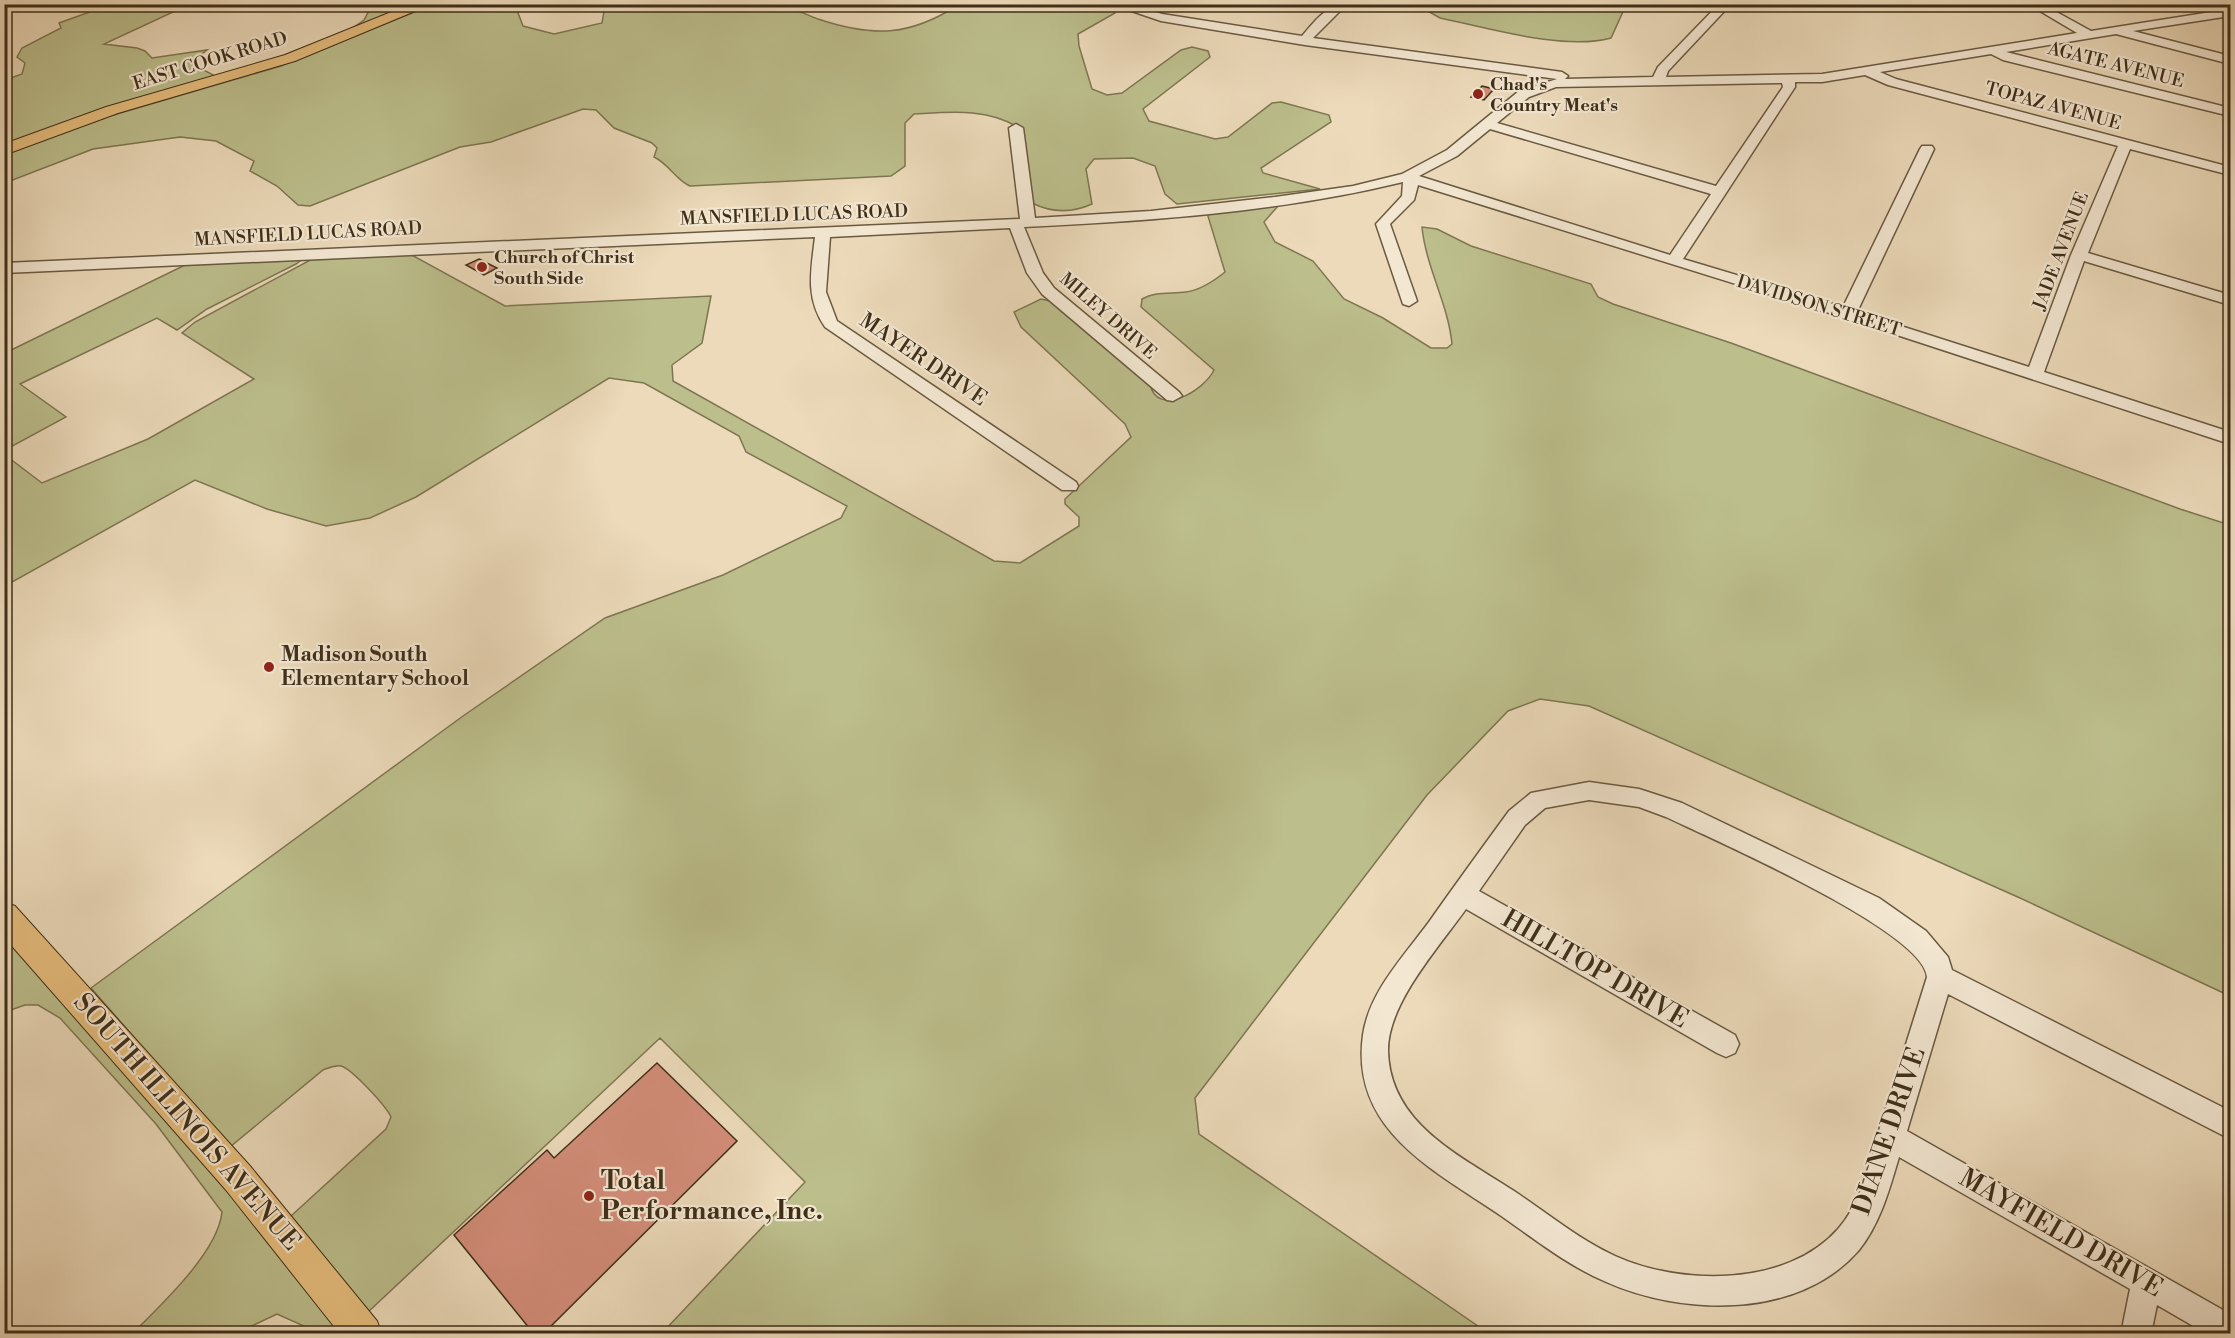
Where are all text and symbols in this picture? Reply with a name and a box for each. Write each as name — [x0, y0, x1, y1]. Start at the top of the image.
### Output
street label: EAST COOK ROAD — [130, 27, 290, 95]
street label: AGATE AVENUE — [2045, 37, 2186, 93]
place label: Chad's Country Meat's — [1490, 73, 1618, 117]
street label: TOPAZ AVENUE — [1982, 77, 2124, 135]
marker: Chad's Country Meat's — [1471, 87, 1485, 101]
street label: JADE AVENUE — [2028, 189, 2094, 314]
street label: MANSFIELD LUCAS ROAD — [680, 200, 908, 230]
street label: MANSFIELD LUCAS ROAD — [194, 217, 422, 251]
place label: Church of Christ South Side — [494, 246, 635, 290]
marker: Church of Christ South Side — [475, 260, 489, 274]
street label: MILEY DRIVE — [1055, 268, 1161, 364]
street label: DAVIDSON STREET — [1734, 270, 1904, 342]
street label: MAYER DRIVE — [854, 308, 992, 412]
place label: Madison South Elementary School — [281, 642, 469, 692]
marker: Madison South Elementary School — [262, 660, 276, 674]
street label: HILLTOP DRIVE — [1496, 903, 1694, 1035]
street label: SOUTH ILLINOIS AVENUE — [67, 987, 307, 1257]
street label: DIANE DRIVE — [1845, 1043, 1933, 1219]
street label: MAYFIELD DRIVE — [1954, 1162, 2168, 1304]
place label: Total Performance, Inc. — [601, 1165, 823, 1227]
marker: Total Performance, Inc. — [582, 1189, 596, 1203]

